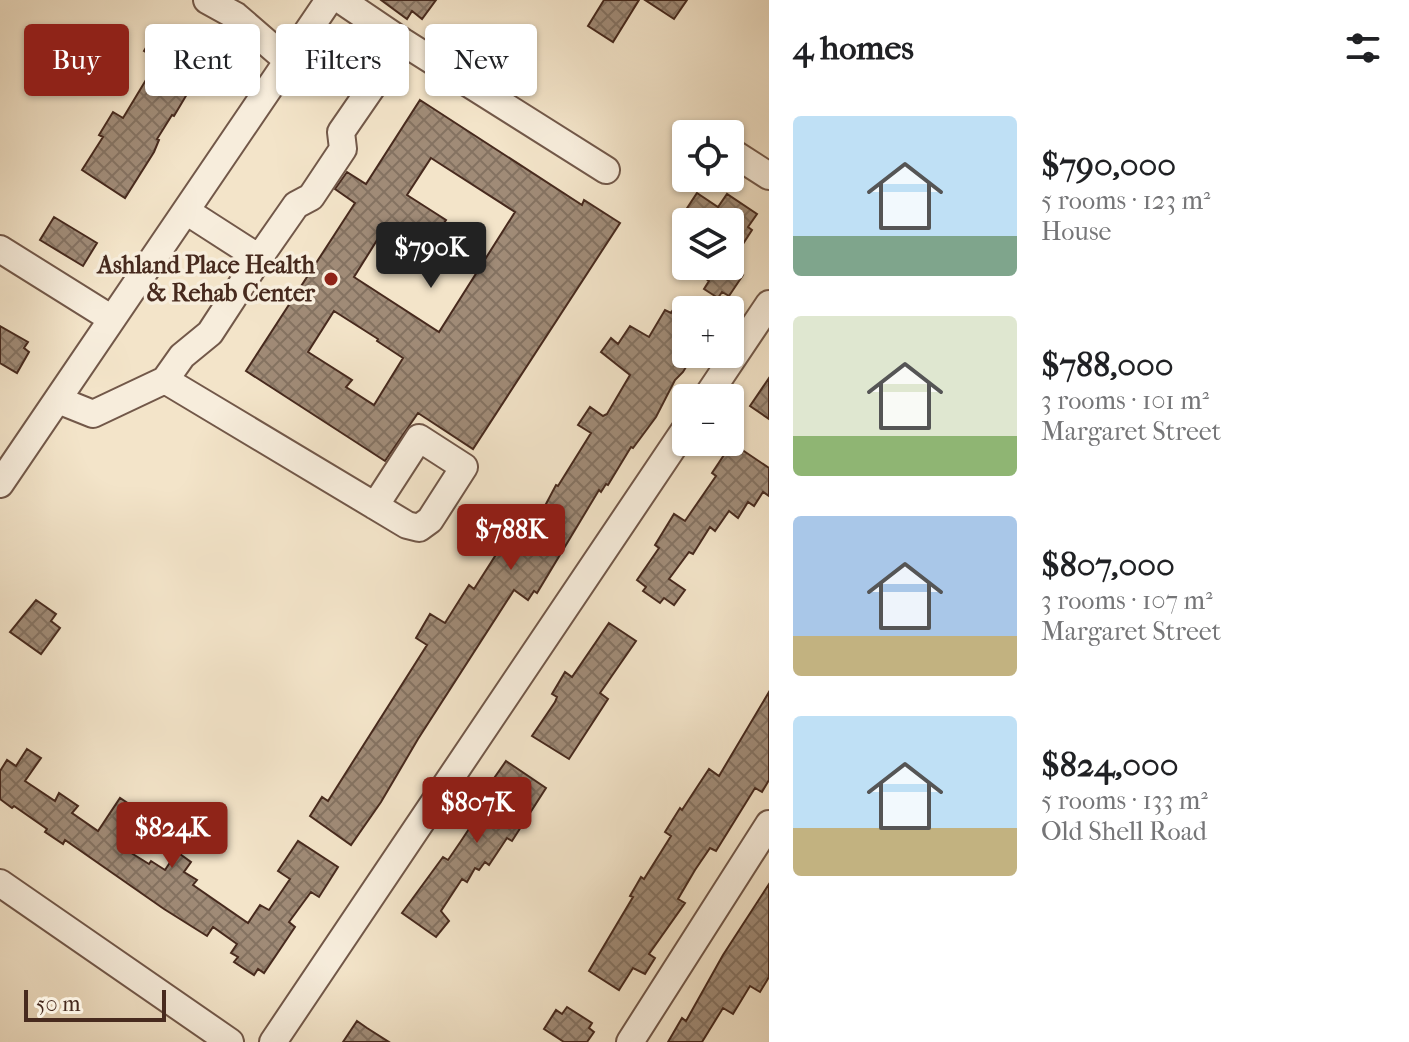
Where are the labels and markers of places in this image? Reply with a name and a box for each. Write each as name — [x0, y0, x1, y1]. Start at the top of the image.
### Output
pin: $790K — [375, 222, 487, 290]
place label: Ashland Place Health & Rehab Center — [95, 251, 316, 307]
marker: Ashland Place Health & Rehab Center — [322, 270, 340, 288]
pin: $788K — [455, 504, 567, 572]
pin: $807K — [421, 777, 533, 845]
pin: $824K — [116, 802, 228, 870]

